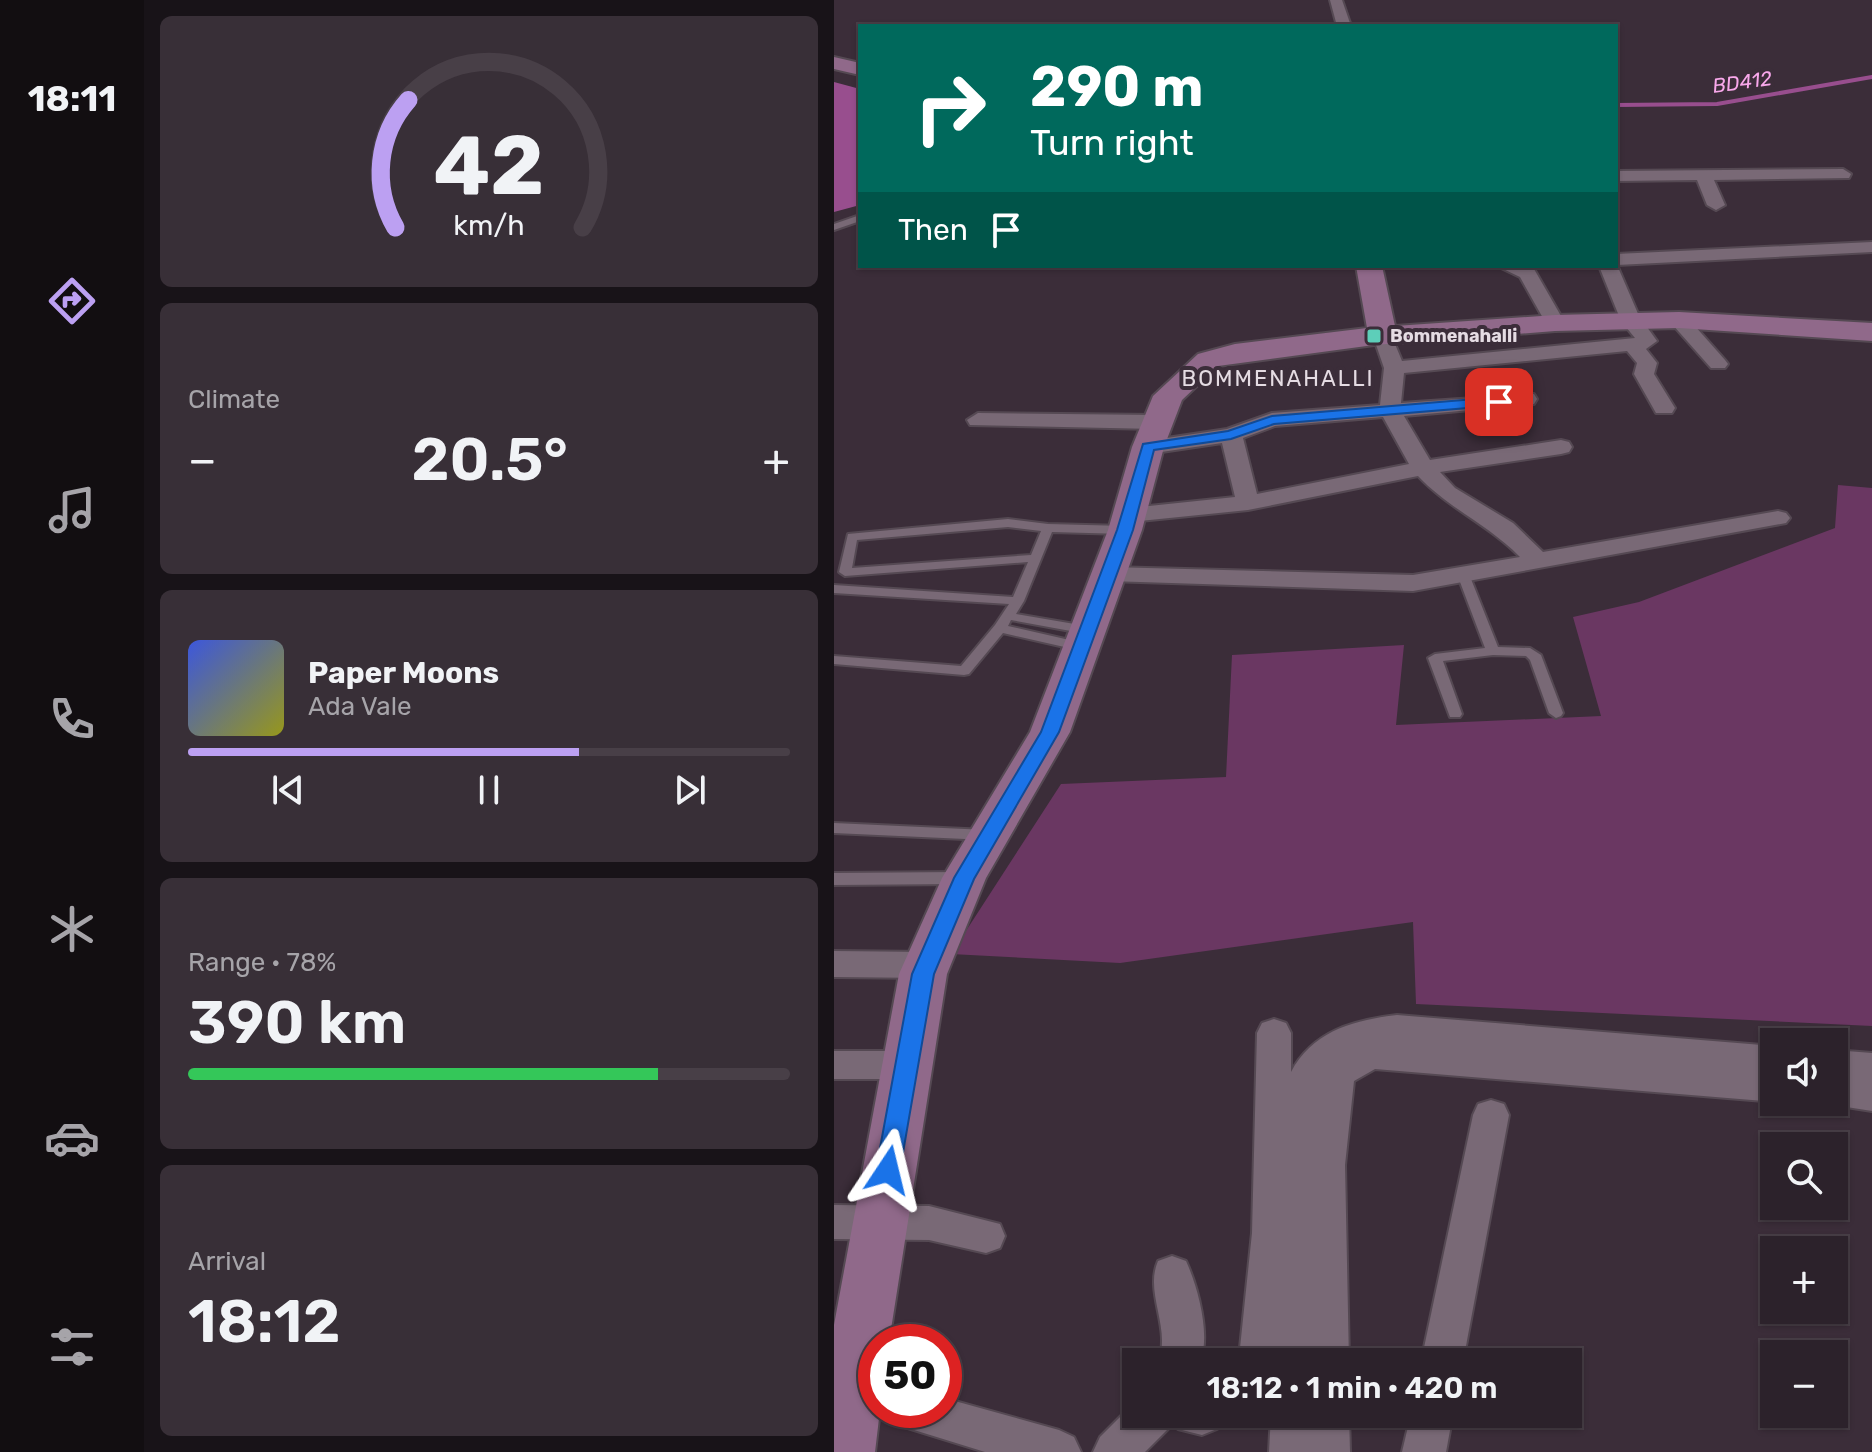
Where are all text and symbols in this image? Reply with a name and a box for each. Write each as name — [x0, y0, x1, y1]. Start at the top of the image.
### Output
text: 290 m — [1030, 54, 1204, 120]
icon: right — [898, 56, 1002, 160]
water label: BD412 — [1711, 66, 1773, 98]
text: 18:11 — [28, 77, 116, 120]
text: 42 — [434, 115, 544, 214]
text: Turn right — [1030, 121, 1194, 164]
text: km/h — [453, 208, 525, 242]
icon: arrive — [984, 208, 1028, 252]
text: Then — [898, 212, 968, 248]
icon: directions — [44, 273, 100, 329]
place label: Bommenahalli — [1390, 325, 1517, 347]
marker: Bommenahalli — [1365, 327, 1383, 345]
district label: BOMMENAHALLI — [1181, 365, 1375, 392]
pin — [1465, 368, 1533, 436]
icon: arrive — [1477, 380, 1521, 424]
text: Climate — [188, 384, 280, 415]
text: 20.5° — [411, 424, 568, 495]
text: − — [188, 434, 217, 486]
text: + — [763, 434, 790, 486]
icon: music — [44, 482, 100, 538]
text: Paper Moons — [308, 655, 499, 691]
icon: phone — [44, 691, 100, 747]
text: Ada Vale — [308, 691, 412, 722]
icon: previous — [266, 768, 310, 812]
icon: pause — [467, 768, 511, 812]
icon: next — [668, 768, 712, 812]
icon: climate — [44, 901, 100, 957]
text: Range · 78% — [188, 947, 336, 978]
text: 390 km — [188, 987, 406, 1058]
map controls — [1760, 1028, 1848, 1428]
button: sound — [1760, 1028, 1848, 1116]
icon: car — [44, 1110, 100, 1166]
position arrow — [846, 1128, 930, 1212]
button: search — [1760, 1132, 1848, 1220]
button: + — [1760, 1236, 1848, 1324]
text: Arrival — [188, 1246, 266, 1277]
text: 18:12 — [188, 1286, 340, 1357]
icon: filters — [44, 1319, 100, 1375]
speed limit sign: 50 — [858, 1324, 962, 1428]
button: − — [1760, 1340, 1848, 1428]
text: 18:12 · 1 min · 420 m — [1207, 1370, 1498, 1406]

